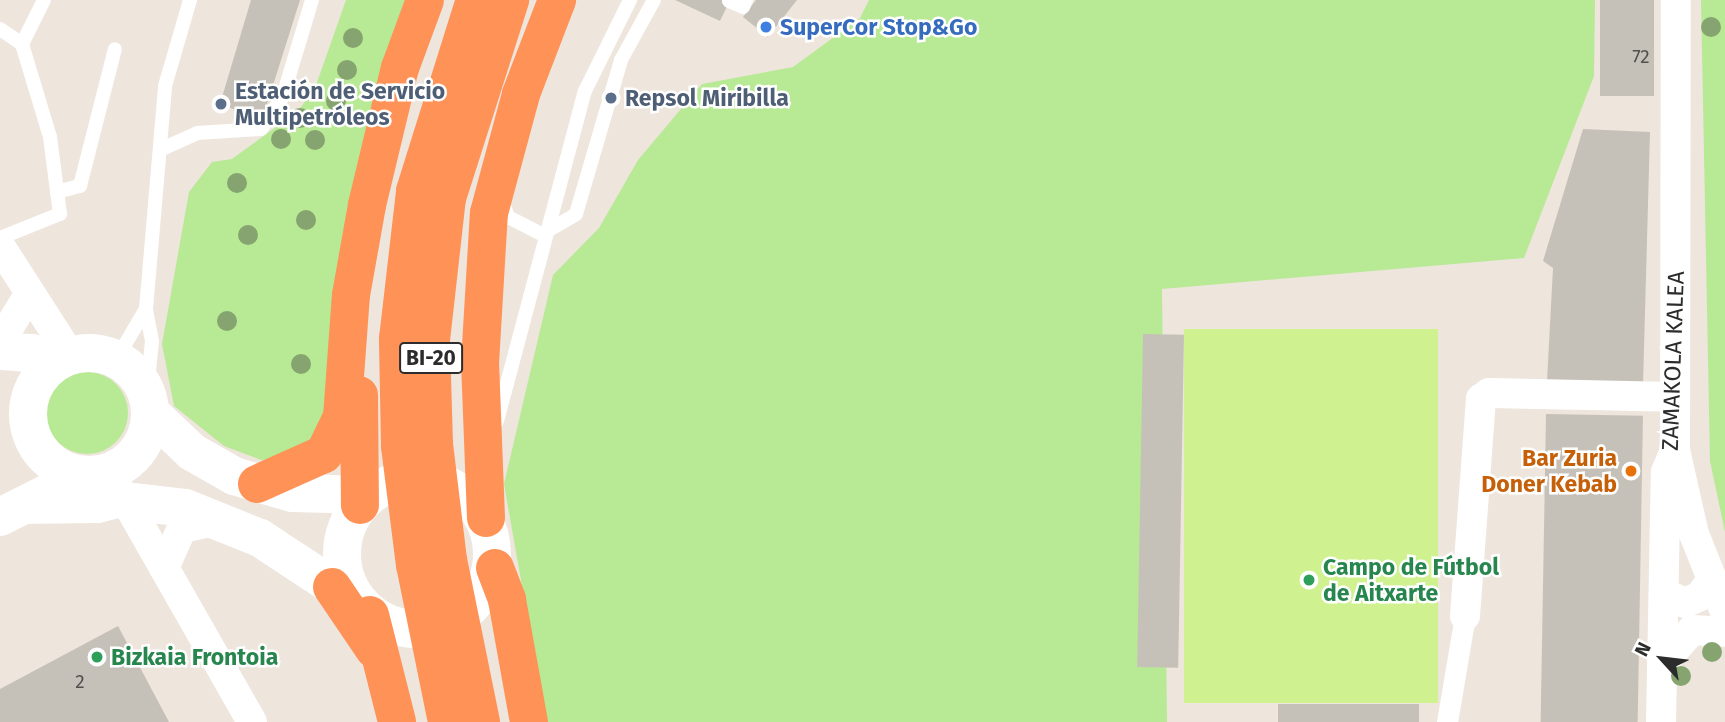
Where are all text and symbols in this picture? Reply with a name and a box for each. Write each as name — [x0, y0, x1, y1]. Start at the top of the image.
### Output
place label: SuperCor Stop&Go — [780, 13, 977, 41]
marker: SuperCor Stop&Go — [758, 19, 774, 35]
house number: 72 — [1632, 46, 1650, 68]
place label: Estación de Servicio Multipetróleos — [235, 77, 445, 131]
place label: Repsol Miribilla — [625, 84, 789, 112]
marker: Repsol Miribilla — [603, 90, 619, 106]
marker: Estación de Servicio Multipetróleos — [213, 96, 229, 112]
street label: ZAMAKOLA KALEA — [1656, 271, 1690, 451]
road number: BI-20 — [398, 340, 464, 376]
place label: Bar Zuria Doner Kebab — [1481, 444, 1617, 498]
marker: Bar Zuria Doner Kebab — [1623, 463, 1639, 479]
place label: Campo de Fútbol de Aitxarte — [1323, 553, 1499, 607]
marker: Campo de Fútbol de Aitxarte — [1301, 572, 1317, 588]
north arrow — [1627, 624, 1697, 694]
text: N — [1630, 638, 1656, 660]
place label: Bizkaia Frontoia — [111, 643, 278, 671]
marker: Bizkaia Frontoia — [89, 649, 105, 665]
house number: 2 — [75, 671, 85, 693]

